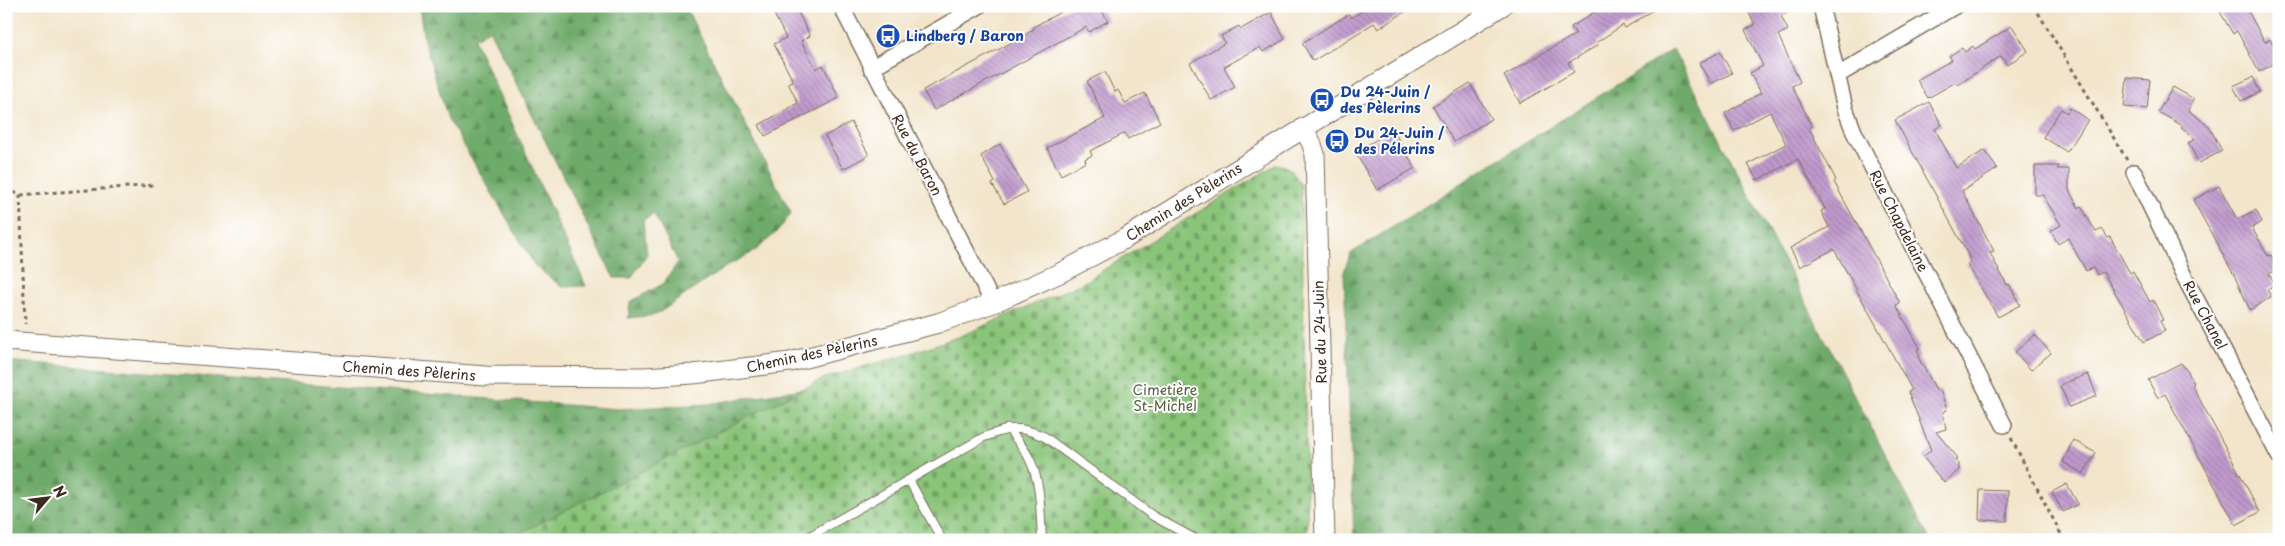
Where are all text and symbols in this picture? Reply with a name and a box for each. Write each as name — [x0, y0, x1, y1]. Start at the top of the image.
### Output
bus stop icon: Lindberg / Baron — [875, 23, 901, 49]
place label: Lindberg / Baron — [906, 25, 1024, 46]
place label: Du 24-Juin / des Pèlerins — [1340, 81, 1430, 118]
bus stop icon: Du 24-Juin / des Pèlerins — [1309, 87, 1335, 113]
street label: Rue du Baron — [887, 110, 948, 199]
place label: Du 24-Juin / des Pélerins — [1354, 122, 1444, 159]
bus stop icon: Du 24-Juin / des Pélerins — [1324, 128, 1350, 154]
street label: Chemin des Pèlerins — [1122, 157, 1246, 246]
street label: Rue Chapdelaine — [1865, 166, 1934, 275]
street label: Rue Chanel — [2178, 276, 2232, 353]
street label: Rue du 24-Juin — [1307, 280, 1332, 384]
street label: Chemin des Pèlerins — [744, 329, 879, 378]
street label: Chemin des Pèlerins — [342, 355, 476, 386]
park label: Cimetière St-Michel — [1133, 379, 1198, 416]
north arrow — [22, 474, 72, 524]
text: N — [48, 482, 72, 501]

